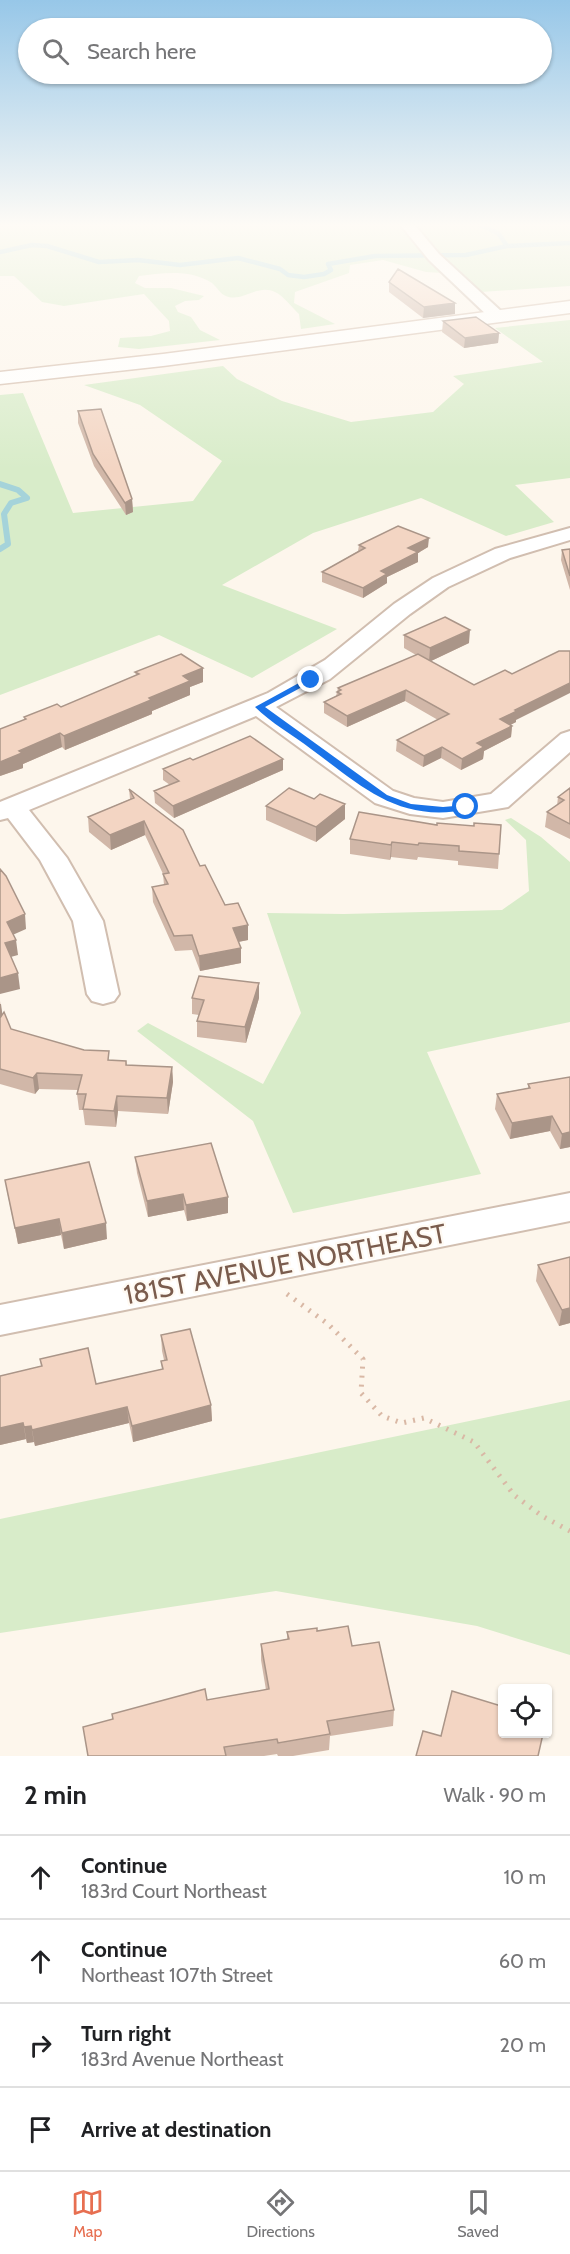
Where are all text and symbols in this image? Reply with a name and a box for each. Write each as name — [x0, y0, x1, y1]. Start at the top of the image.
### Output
search box — [18, 18, 552, 84]
icon: search — [39, 35, 72, 68]
text: Search here — [87, 38, 196, 65]
route end — [297, 666, 323, 692]
route start — [452, 793, 478, 819]
street label: 181ST AVENUE NORTHEAST — [121, 1217, 449, 1311]
map controls — [498, 1684, 552, 1738]
button: locate — [498, 1684, 552, 1738]
text: 2 min — [24, 1779, 87, 1811]
text: Walk · 90 m — [443, 1783, 546, 1807]
text: Continue — [81, 1852, 167, 1879]
icon: ahead — [24, 1861, 57, 1894]
text: 10 m — [503, 1865, 546, 1889]
text: 183rd Court Northeast — [81, 1879, 267, 1903]
text: Continue — [81, 1936, 167, 1963]
icon: ahead — [24, 1945, 57, 1978]
text: 60 m — [499, 1949, 546, 1973]
text: Northeast 107th Street — [81, 1963, 273, 1987]
text: Turn right — [81, 2020, 171, 2047]
icon: right — [24, 2029, 57, 2062]
text: 20 m — [500, 2033, 546, 2057]
text: 183rd Avenue Northeast — [81, 2047, 284, 2071]
icon: arrive — [24, 2113, 57, 2146]
text: Arrive at destination — [81, 2116, 271, 2143]
tab: Map — [71, 2186, 104, 2241]
tab: Directions — [247, 2186, 315, 2241]
tab: Saved — [457, 2186, 499, 2241]

